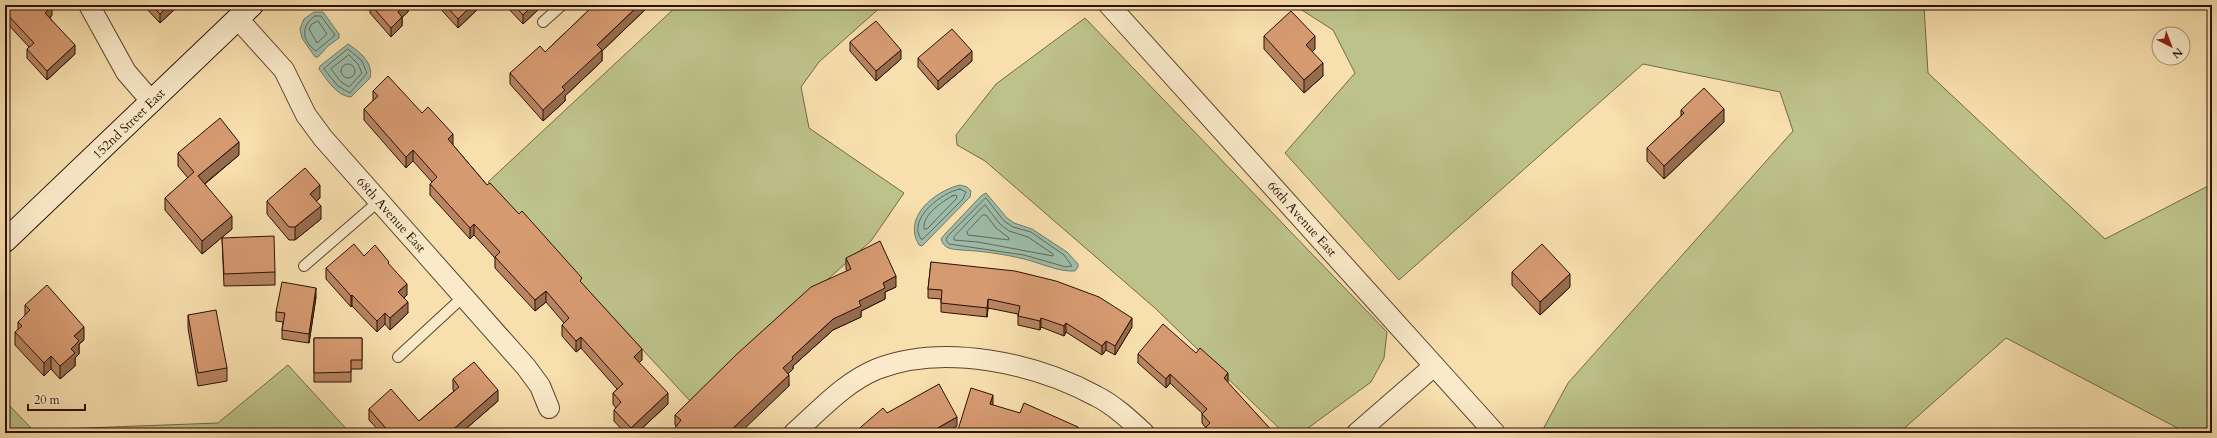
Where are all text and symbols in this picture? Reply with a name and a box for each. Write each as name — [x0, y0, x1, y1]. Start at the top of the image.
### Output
north arrow — [2151, 26, 2191, 66]
text: N — [2168, 44, 2186, 62]
street label: 152nd Street East — [89, 85, 169, 163]
street label: 68th Avenue East — [352, 173, 430, 257]
street label: 66th Avenue East — [1263, 177, 1341, 261]
scale bar — [28, 386, 85, 412]
text: 20 m — [34, 392, 61, 408]

